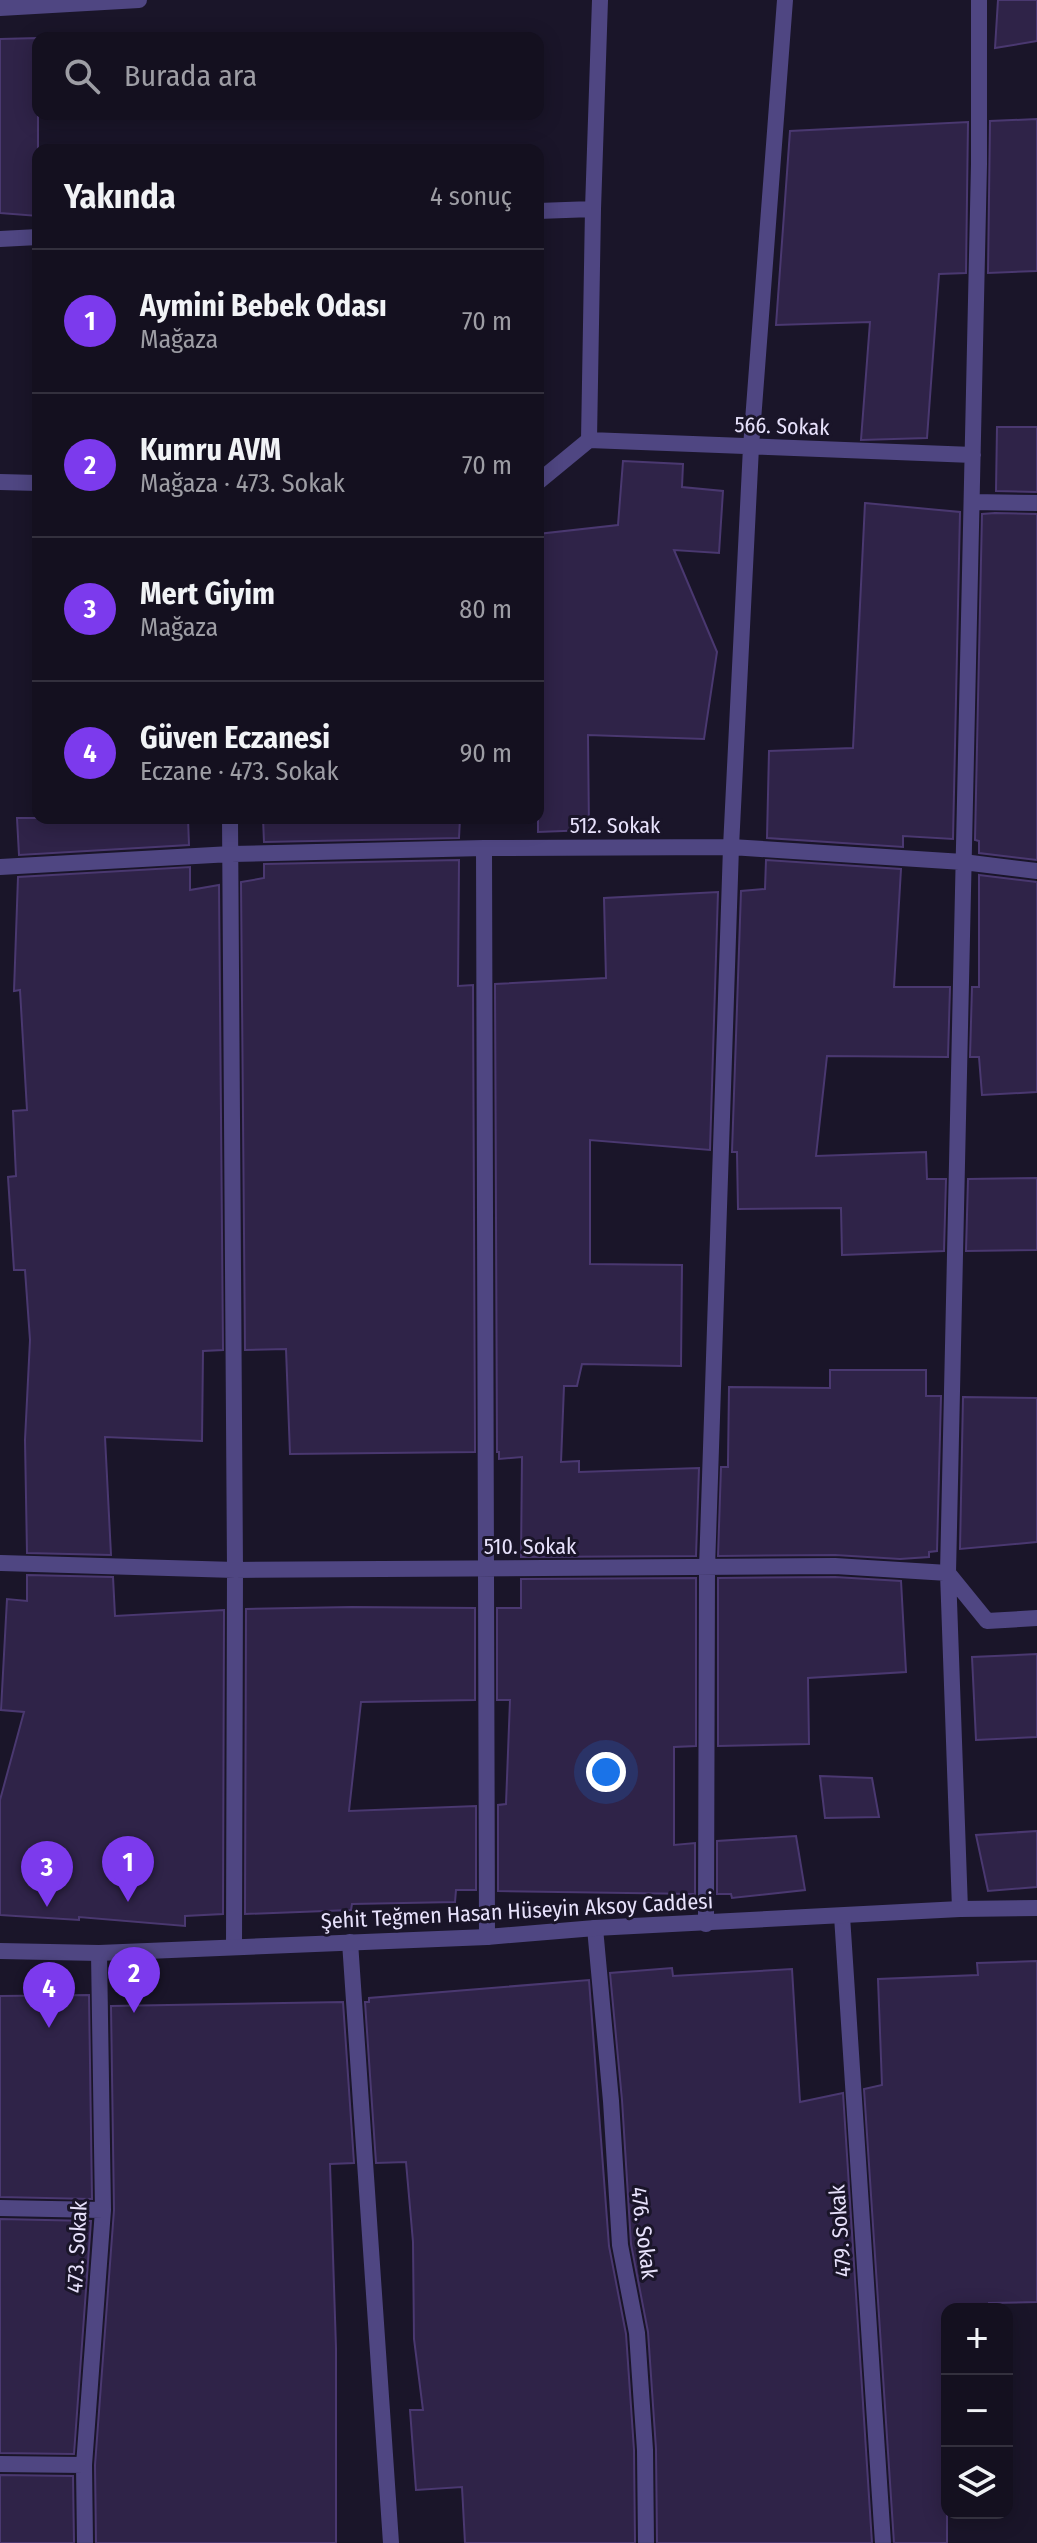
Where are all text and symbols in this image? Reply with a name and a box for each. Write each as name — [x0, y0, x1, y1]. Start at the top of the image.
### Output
search box — [32, 32, 544, 120]
icon: search — [60, 54, 104, 98]
text: Burada ara — [124, 58, 257, 94]
text: Yakında — [64, 176, 176, 217]
text: 4 sonuç — [430, 181, 512, 212]
text: Aymini Bebek Odası — [140, 288, 387, 324]
text: 1 — [85, 306, 96, 337]
text: 70 m — [462, 306, 512, 337]
text: Mağaza — [140, 324, 218, 355]
street label: 566. Sokak — [734, 411, 831, 441]
text: Kumru AVM — [140, 432, 281, 468]
text: 2 — [84, 450, 96, 481]
text: 70 m — [462, 450, 512, 481]
text: Mağaza · 473. Sokak — [140, 468, 345, 499]
text: Mert Giyim — [140, 576, 275, 612]
text: 3 — [84, 594, 96, 625]
text: 80 m — [459, 594, 512, 625]
text: Mağaza — [140, 612, 218, 643]
text: Güven Eczanesi — [140, 720, 330, 756]
text: 4 — [83, 738, 97, 769]
text: 90 m — [460, 738, 512, 769]
text: Eczane · 473. Sokak — [140, 756, 339, 787]
street label: 512. Sokak — [570, 812, 661, 839]
street label: 510. Sokak — [484, 1533, 577, 1560]
your location — [586, 1752, 626, 1792]
pin: 1 — [102, 1836, 154, 1902]
pin: 3 — [21, 1841, 73, 1907]
street label: Şehit Teğmen Hasan Hüseyin Aksoy Caddesi — [320, 1887, 714, 1935]
pin: 2 — [108, 1947, 160, 2013]
pin: 4 — [23, 1962, 75, 2028]
street label: 479. Sokak — [823, 2183, 857, 2278]
street label: 476. Sokak — [625, 2185, 663, 2281]
street label: 473. Sokak — [61, 2200, 93, 2294]
map controls — [941, 2303, 1013, 2519]
button: + — [941, 2303, 1013, 2375]
button: − — [941, 2375, 1013, 2447]
button: layers — [941, 2447, 1013, 2519]

